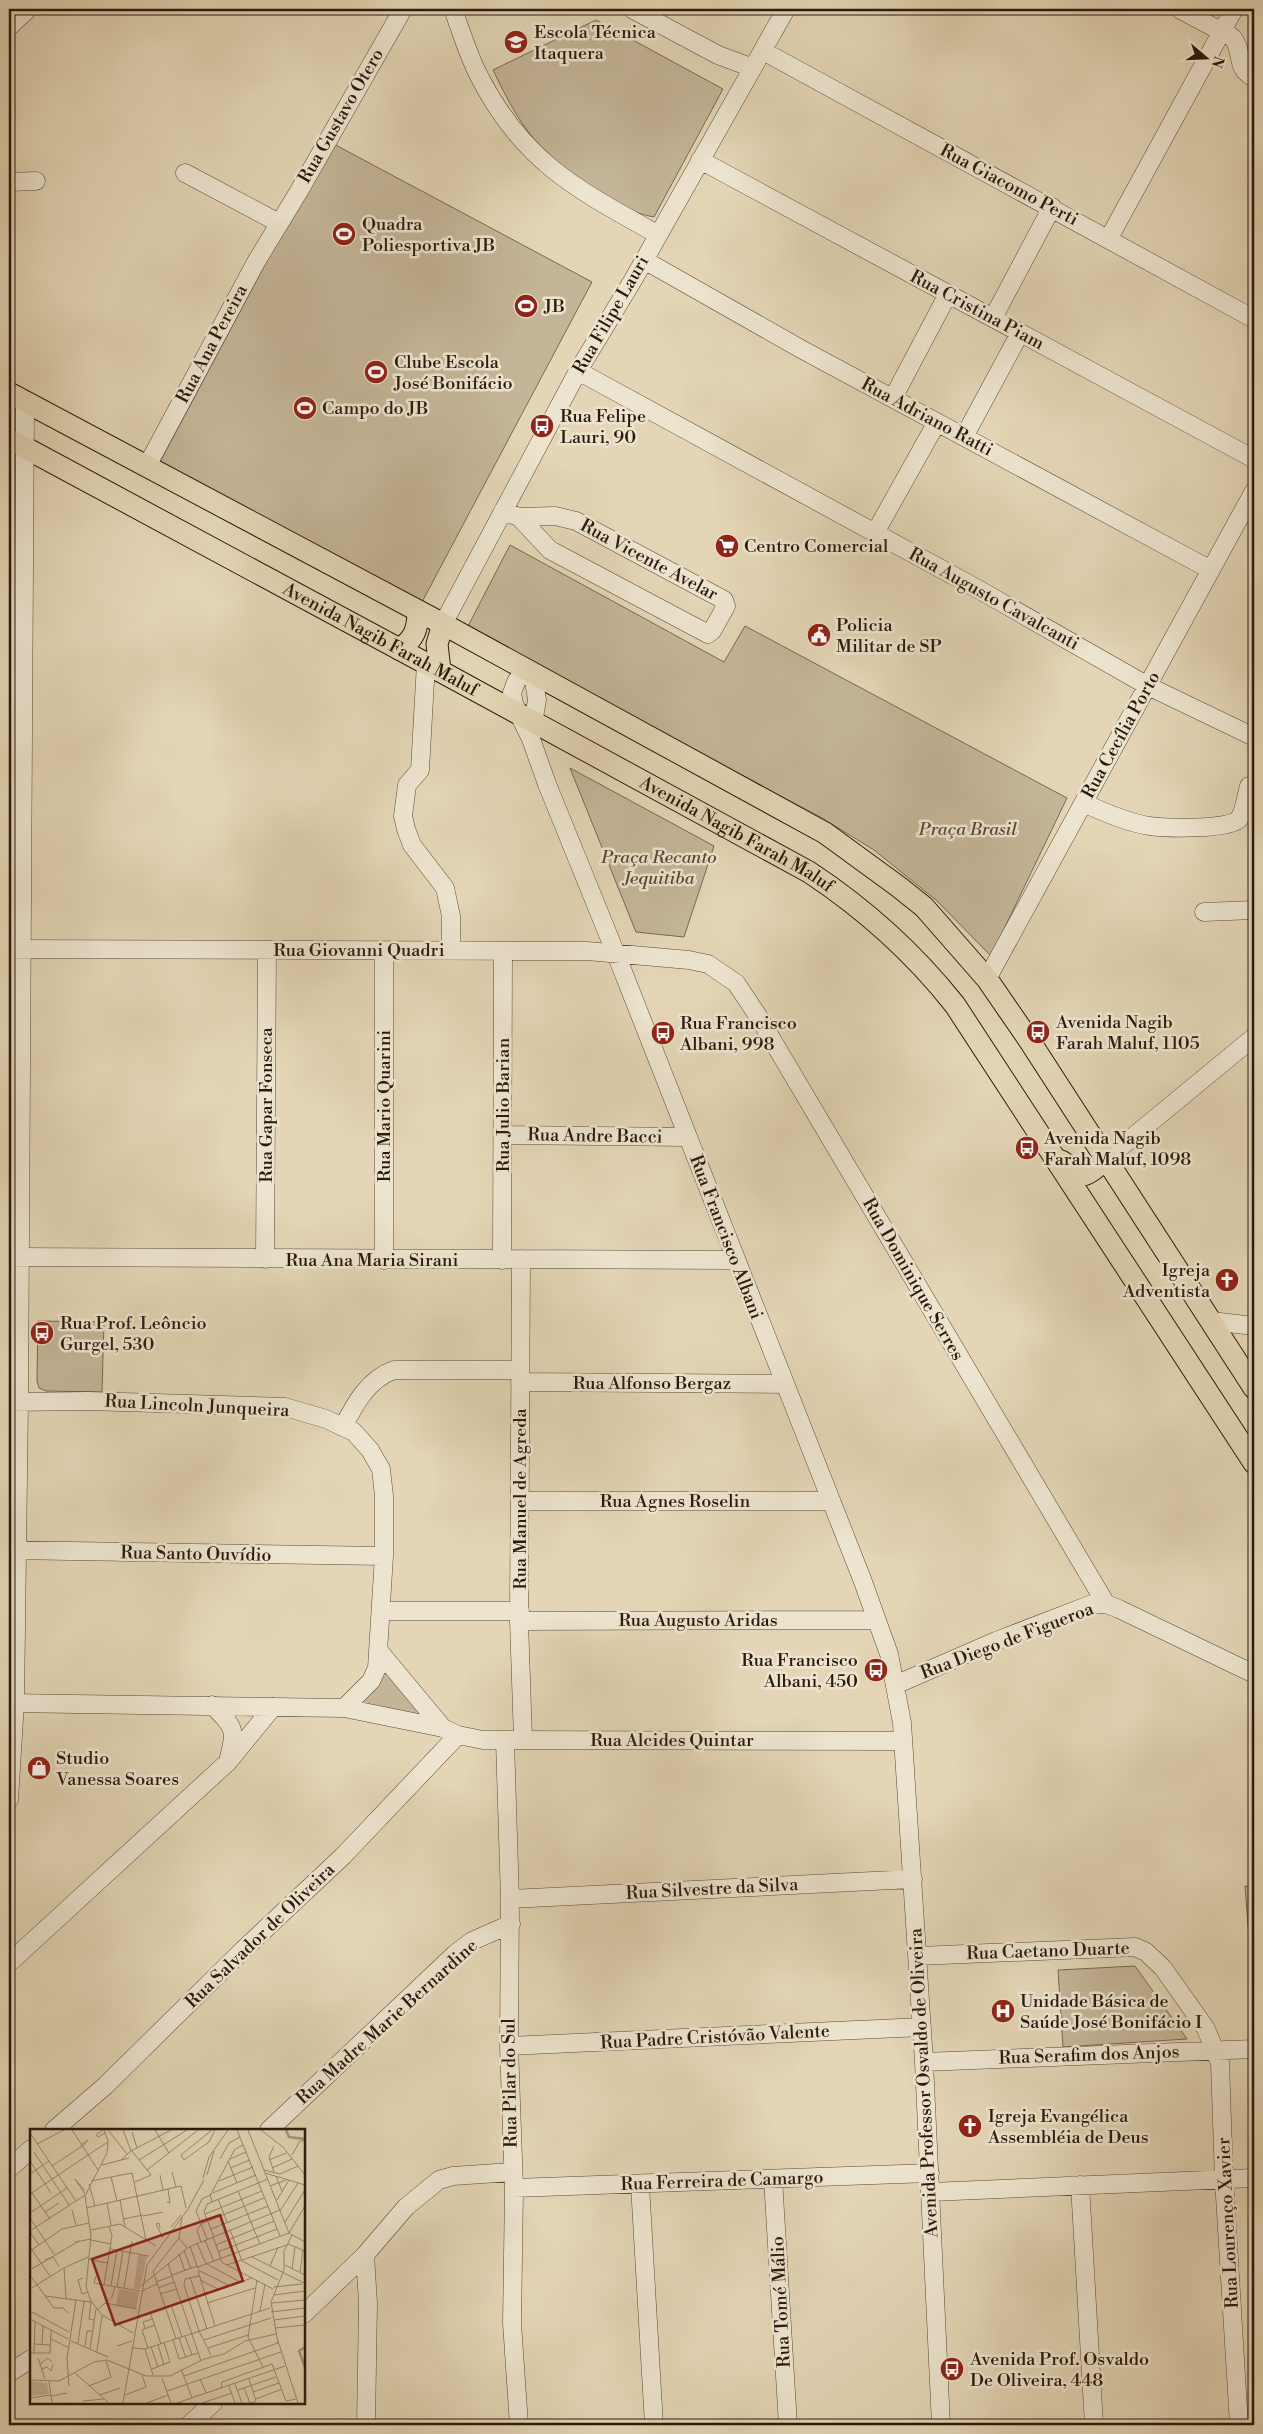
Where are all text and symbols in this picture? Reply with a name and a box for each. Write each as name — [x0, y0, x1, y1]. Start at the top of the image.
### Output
place label: Escola Técnica Itaquera — [534, 21, 657, 65]
school or university icon: Escola Técnica Itaquera — [503, 29, 529, 55]
north arrow — [1180, 32, 1230, 82]
street label: Rua Gustavo Otero — [293, 44, 389, 188]
text: N — [1207, 54, 1228, 70]
street label: Rua Giacomo Perti — [936, 139, 1082, 231]
place label: Quadra Poliesportiva JB — [362, 213, 495, 257]
sports icon: Quadra Poliesportiva JB — [331, 221, 357, 247]
street label: Rua Filipe Lauri — [568, 252, 654, 378]
street label: Rua Cristina Piam — [906, 265, 1048, 355]
street label: Rua Ana Pereira — [171, 280, 253, 407]
sports icon: JB — [513, 293, 539, 319]
place label: JB — [543, 295, 565, 318]
place label: Clube Escola José Bonifácio — [393, 351, 513, 395]
sports icon: Clube Escola José Bonifácio — [363, 359, 389, 385]
street label: Rua Adriano Ratti — [857, 373, 997, 461]
sports icon: Campo do JB — [292, 395, 318, 421]
place label: Campo do JB — [322, 397, 428, 420]
place label: Rua Felipe Lauri, 90 — [560, 405, 646, 449]
bus stop icon: Rua Felipe Lauri, 90 — [529, 413, 555, 439]
street label: Rua Vicente Avelar — [576, 514, 722, 606]
supermarket icon: Centro Comercial — [714, 533, 740, 559]
place label: Centro Comercial — [744, 535, 889, 558]
street label: Rua Augusto Cavalcanti — [905, 543, 1083, 655]
street label: Avenida Nagib Farah Maluf — [278, 577, 484, 702]
place label: Policia Militar de SP — [836, 614, 942, 658]
public building icon: Policia Militar de SP — [806, 622, 832, 648]
street label: Rua Cecília Porto — [1077, 667, 1165, 803]
street label: Avenida Nagib Farah Maluf — [635, 770, 840, 898]
park label: Praça Brasil — [918, 818, 1017, 841]
park label: Praça Recanto Jequitiba — [600, 846, 717, 890]
street label: Rua Giovanni Quadri — [273, 939, 445, 962]
place label: Avenida Nagib Farah Maluf, 1105 — [1055, 1011, 1200, 1055]
place label: Rua Francisco Albani, 998 — [679, 1012, 797, 1056]
bus stop icon: Avenida Nagib Farah Maluf, 1105 — [1025, 1019, 1051, 1045]
bus stop icon: Rua Francisco Albani, 998 — [650, 1020, 676, 1046]
street label: Rua Gapar Fonseca — [255, 1026, 278, 1183]
street label: Rua Mario Quarini — [373, 1030, 396, 1182]
street label: Rua Julio Barian — [492, 1038, 515, 1172]
street label: Rua Andre Bacci — [527, 1123, 663, 1149]
place label: Avenida Nagib Farah Maluf, 1098 — [1043, 1127, 1191, 1171]
bus stop icon: Avenida Nagib Farah Maluf, 1098 — [1014, 1135, 1040, 1161]
street label: Rua Francisco Albani — [684, 1152, 768, 1322]
street label: Rua Dominique Serres — [857, 1193, 969, 1365]
street label: Rua Ana Maria Sirani — [285, 1249, 459, 1272]
place label: Igreja Adventista — [1122, 1259, 1211, 1303]
church icon: Igreja Adventista — [1214, 1267, 1240, 1293]
place label: Rua Prof. Leôncio Gurgel, 530 — [60, 1312, 207, 1356]
bus stop icon: Rua Prof. Leôncio Gurgel, 530 — [29, 1320, 55, 1346]
street label: Rua Alfonso Bergaz — [573, 1372, 731, 1395]
street label: Rua Lincoln Junqueira — [104, 1390, 291, 1422]
street label: Rua Manuel de Agreda — [509, 1407, 532, 1590]
street label: Rua Agnes Roselin — [600, 1490, 751, 1513]
street label: Rua Santo Ouvídio — [120, 1541, 272, 1567]
street label: Rua Diego de Figueroa — [917, 1597, 1098, 1685]
street label: Rua Augusto Aridas — [618, 1609, 778, 1632]
place label: Rua Francisco Albani, 450 — [741, 1649, 858, 1693]
bus stop icon: Rua Francisco Albani, 450 — [863, 1657, 889, 1683]
street label: Rua Alcides Quintar — [590, 1729, 754, 1752]
place label: Studio Vanessa Soares — [55, 1747, 179, 1791]
shop icon: Studio Vanessa Soares — [26, 1755, 52, 1781]
street label: Rua Salvador de Oliveira — [180, 1858, 340, 2013]
street label: Rua Silvestre da Silva — [625, 1873, 800, 1905]
street label: Avenida Professor Osvaldo de Oliveira — [904, 1927, 944, 2239]
street label: Rua Madre Marie Bernardine — [291, 1934, 483, 2110]
street label: Rua Caetano Duarte — [966, 1937, 1130, 1965]
place label: Unidade Básica de Saúde José Bonifácio I — [1020, 1990, 1202, 2034]
hospital icon: Unidade Básica de Saúde José Bonifácio I — [990, 1998, 1016, 2024]
street label: Rua Pilar do Sul — [497, 2017, 523, 2148]
street label: Rua Padre Cristóvão Valente — [600, 2020, 830, 2054]
street label: Rua Serafim dos Anjos — [998, 2040, 1180, 2070]
place label: Igreja Evangélica Assembléia de Deus — [987, 2105, 1149, 2149]
church icon: Igreja Evangélica Assembléia de Deus — [957, 2113, 983, 2139]
inset map — [30, 2129, 305, 2404]
street label: Rua Lourenço Xavier — [1212, 2137, 1244, 2309]
street label: Rua Ferreira de Camargo — [620, 2166, 824, 2196]
street label: Rua Tomé Málio — [766, 2236, 796, 2368]
place label: Avenida Prof. Osvaldo De Oliveira, 448 — [969, 2348, 1149, 2392]
bus stop icon: Avenida Prof. Osvaldo De Oliveira, 448 — [939, 2356, 965, 2382]

